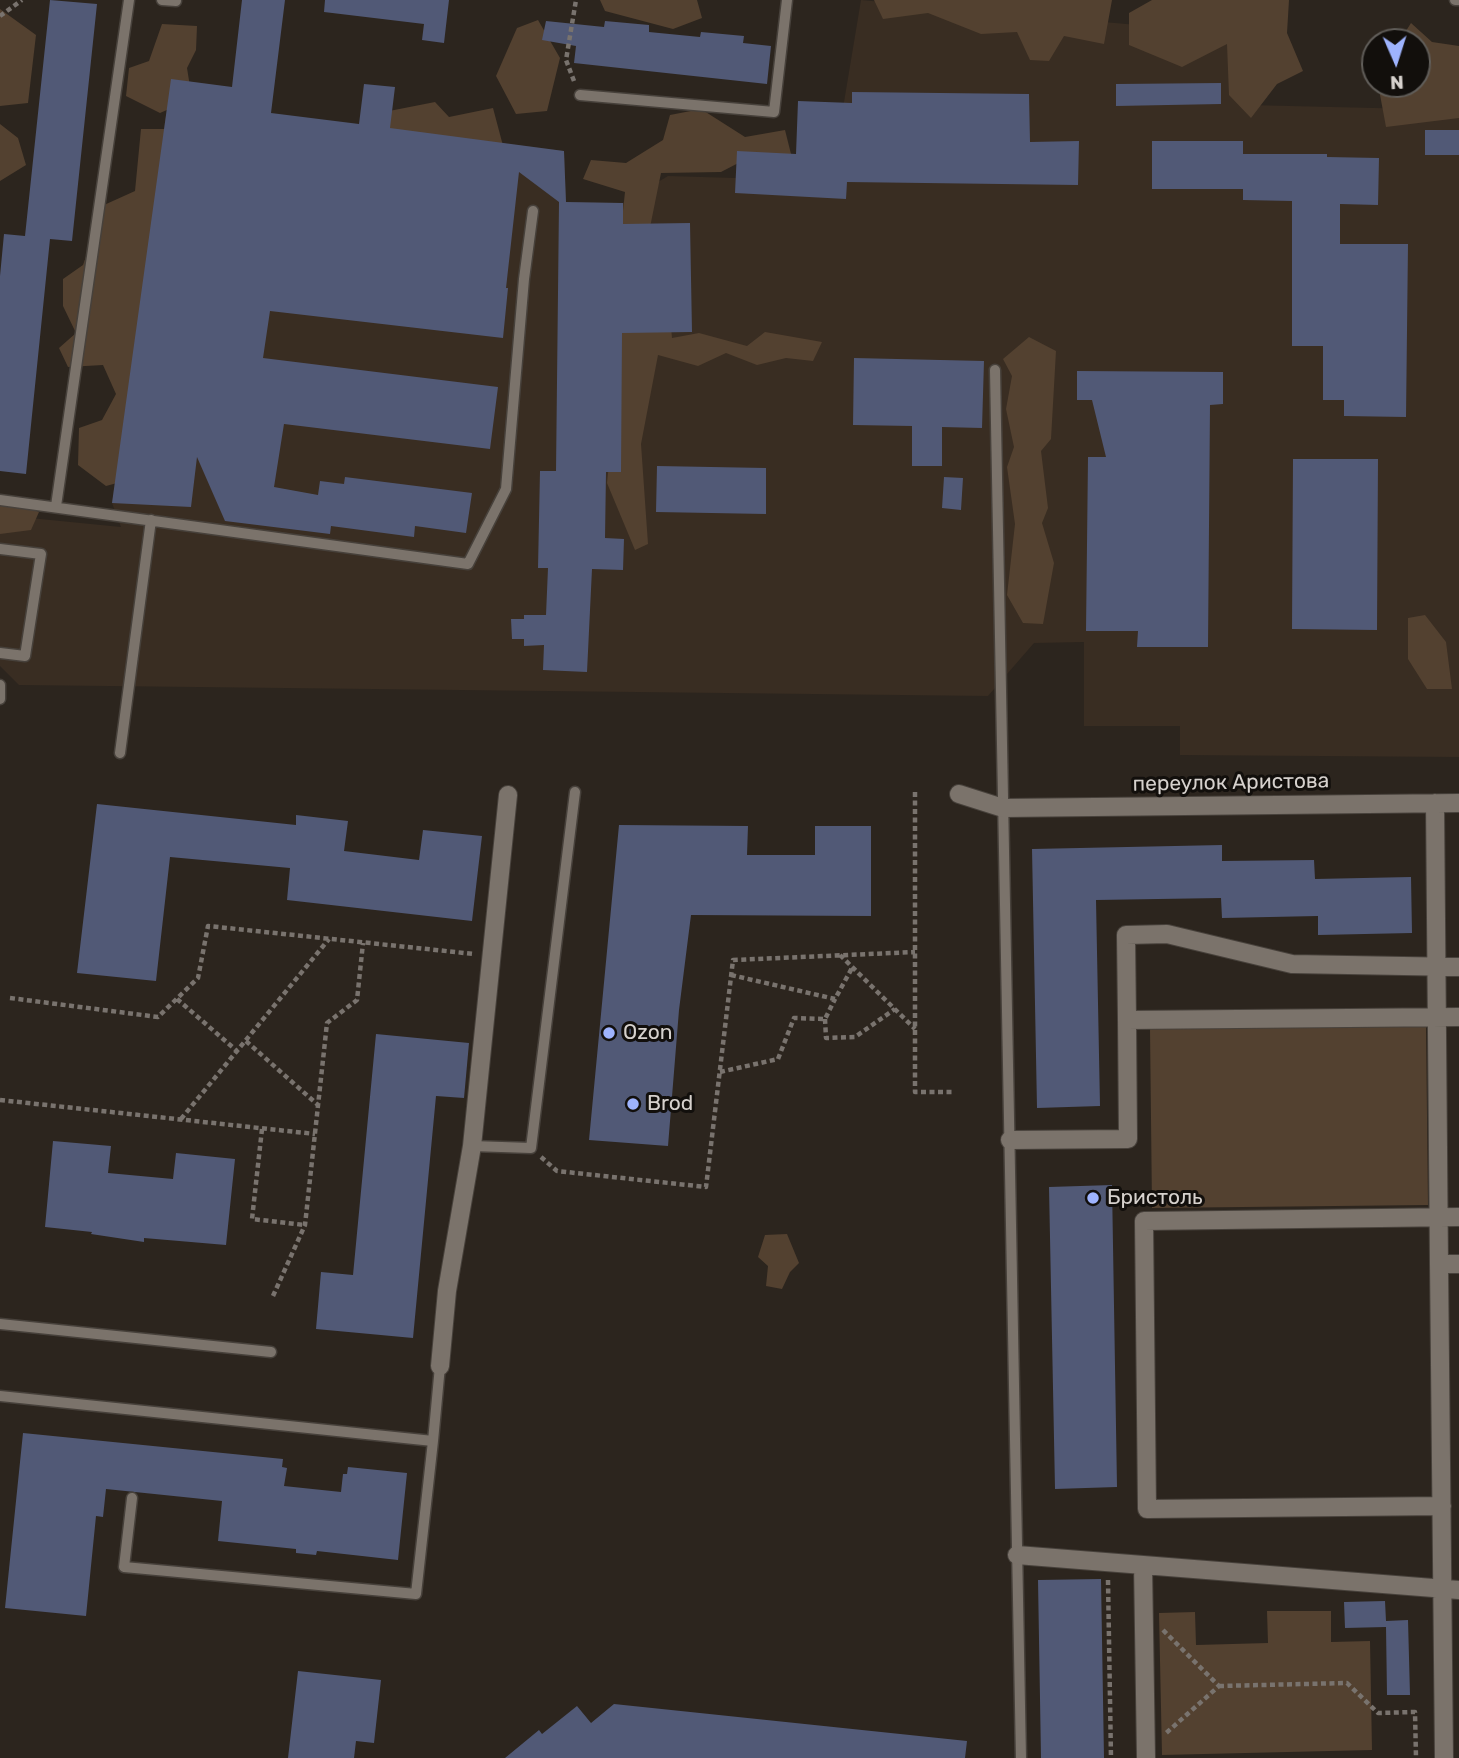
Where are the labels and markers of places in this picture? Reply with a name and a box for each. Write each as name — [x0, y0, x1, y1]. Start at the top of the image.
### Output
place label: Ozon — [623, 1020, 673, 1046]
marker: Ozon — [601, 1025, 617, 1041]
place label: Brod — [647, 1091, 693, 1117]
marker: Brod — [625, 1096, 641, 1112]
place label: Бристоль — [1107, 1185, 1203, 1211]
marker: Бристоль — [1085, 1190, 1101, 1206]

